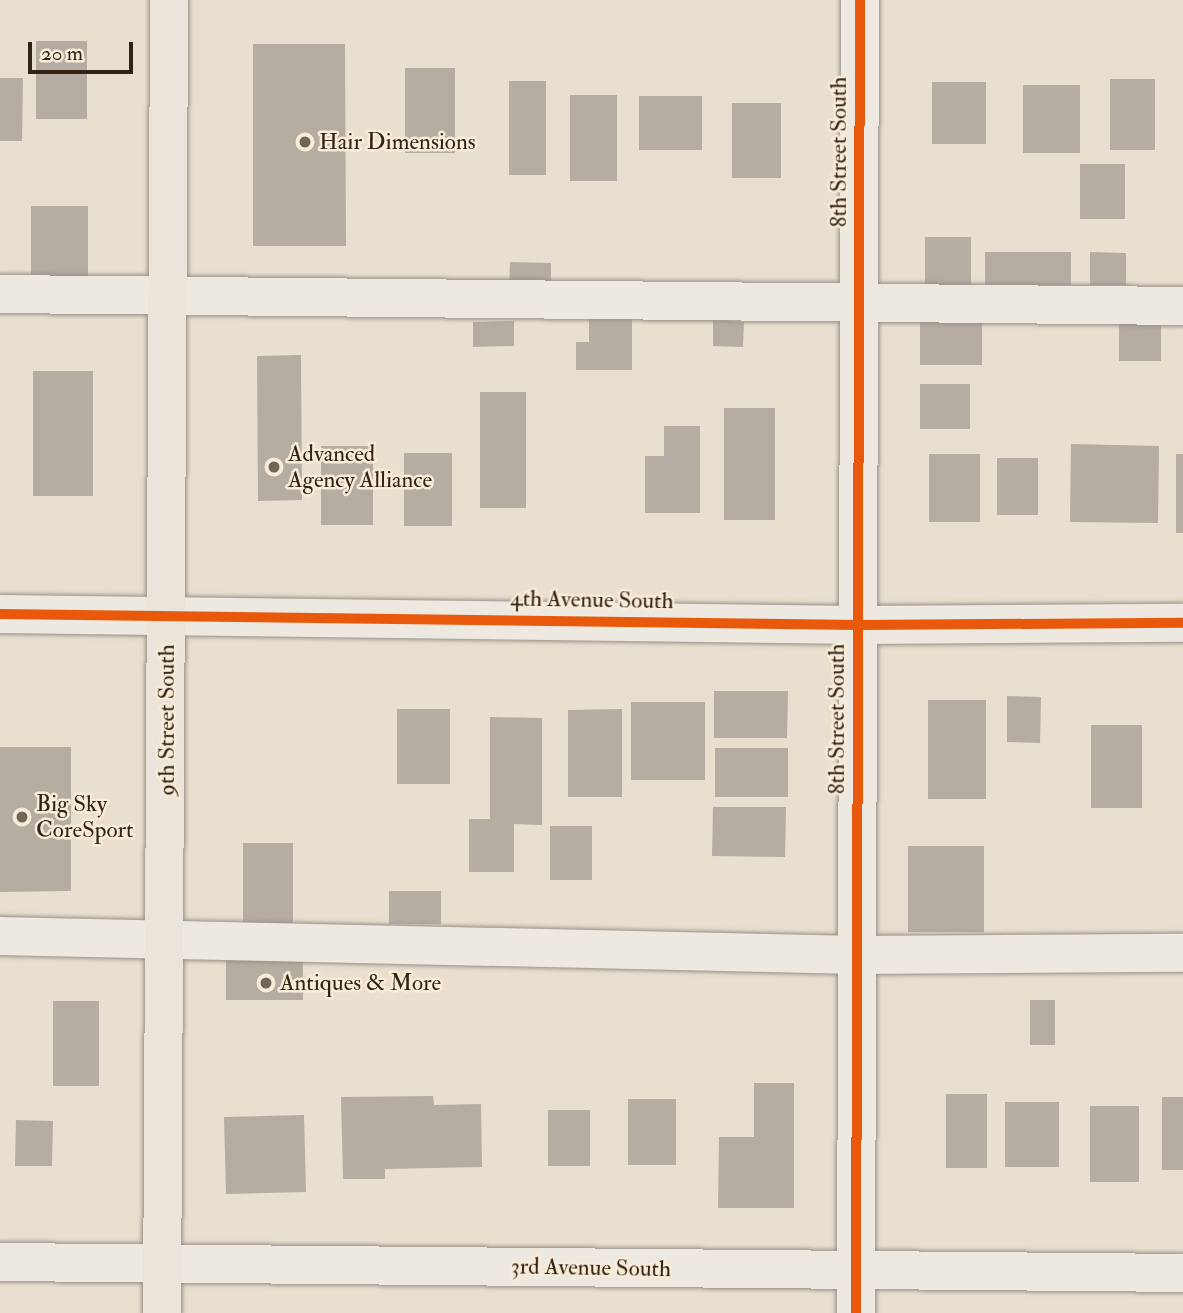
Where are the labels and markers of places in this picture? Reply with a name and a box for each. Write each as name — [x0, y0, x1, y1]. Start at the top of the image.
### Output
place label: Hair Dimensions — [319, 128, 476, 156]
marker: Hair Dimensions — [297, 134, 313, 150]
place label: Advanced Agency Alliance — [288, 440, 432, 494]
marker: Advanced Agency Alliance — [266, 459, 282, 475]
place label: Big Sky CoreSport — [36, 790, 134, 844]
marker: Big Sky CoreSport — [14, 809, 30, 825]
place label: Antiques & More — [280, 969, 441, 997]
marker: Antiques & More — [258, 975, 274, 991]

